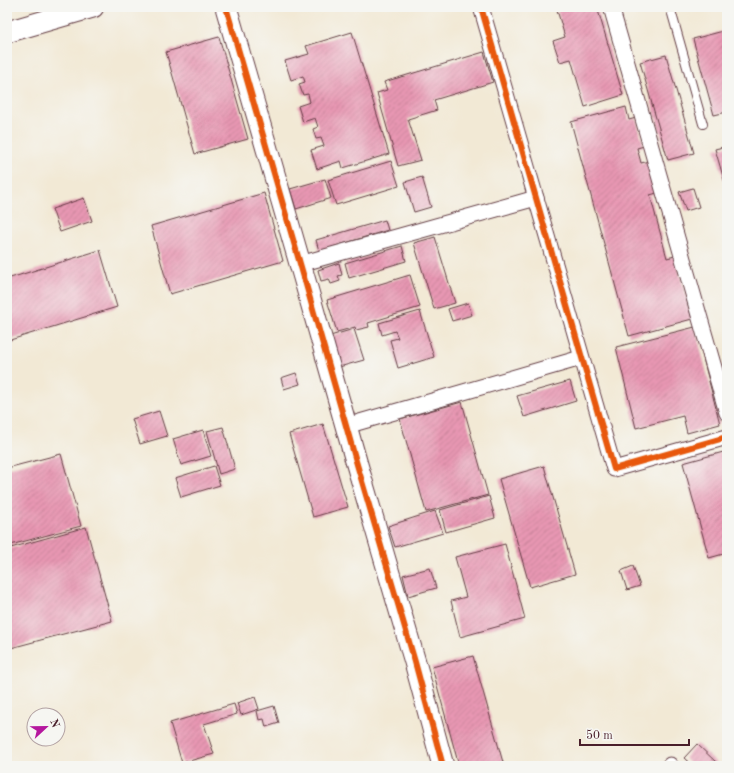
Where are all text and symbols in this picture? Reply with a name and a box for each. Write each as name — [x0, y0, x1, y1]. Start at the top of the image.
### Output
north arrow — [26, 707, 66, 747]
text: N — [47, 718, 61, 730]
scale bar — [580, 721, 689, 747]
text: 50 m — [586, 729, 613, 742]

